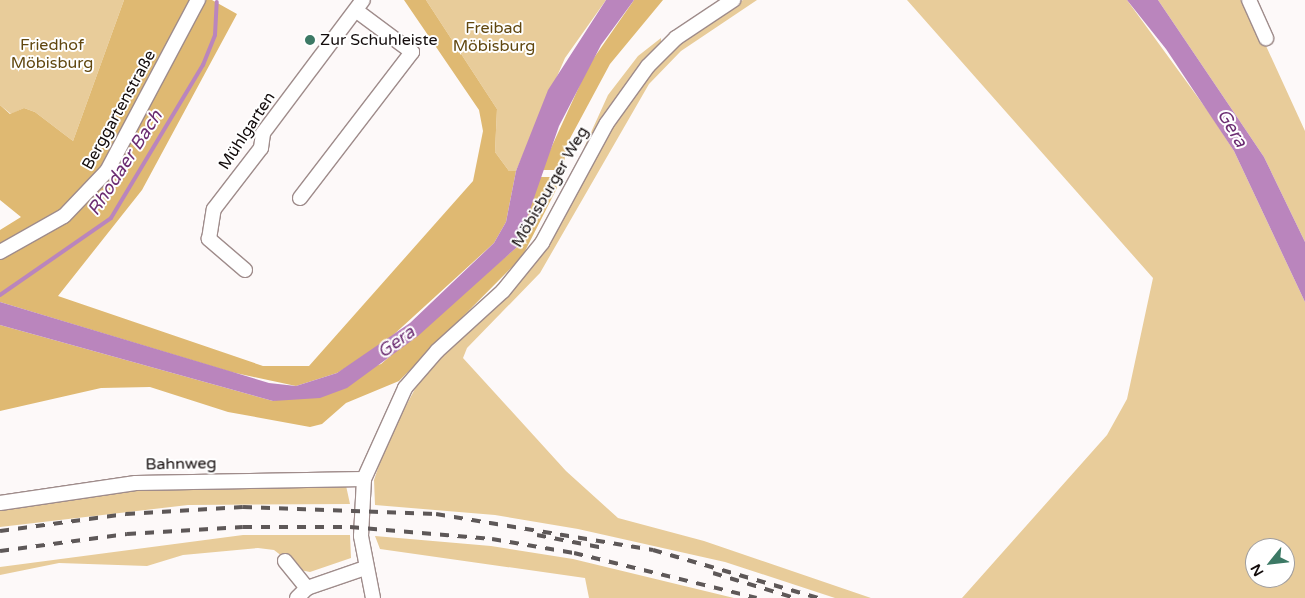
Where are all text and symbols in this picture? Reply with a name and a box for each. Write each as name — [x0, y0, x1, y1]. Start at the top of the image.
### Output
park label: Freibad Möbisburg — [453, 18, 535, 56]
place label: Zur Schuhleiste — [320, 30, 437, 50]
marker: Zur Schuhleiste — [304, 34, 316, 46]
park label: Friedhof Möbisburg — [11, 35, 93, 73]
street label: Berggartenstraße — [78, 47, 160, 173]
street label: Mühlgarten — [215, 89, 279, 173]
water label: Gera — [1212, 105, 1252, 151]
water label: Rhodaer Bach — [83, 106, 167, 220]
street label: Möbisburger Weg — [508, 123, 592, 251]
water label: Gera — [373, 321, 419, 363]
street label: Bahnweg — [145, 454, 217, 474]
north arrow — [1245, 538, 1295, 588]
text: N — [1247, 561, 1267, 579]

